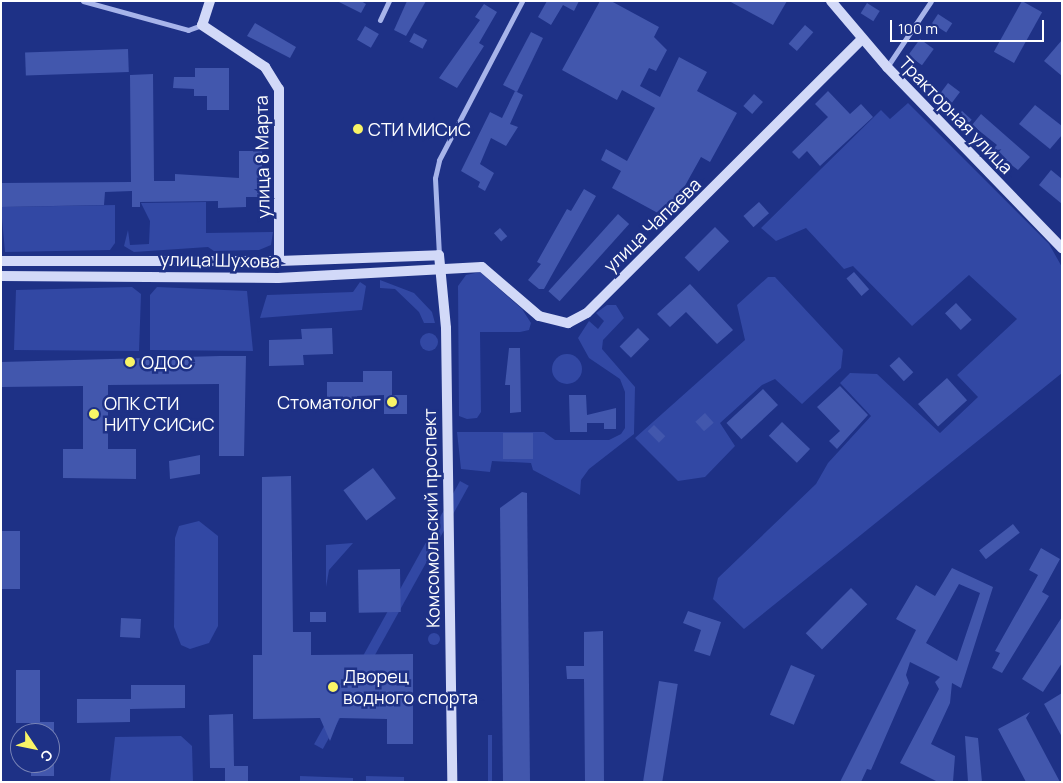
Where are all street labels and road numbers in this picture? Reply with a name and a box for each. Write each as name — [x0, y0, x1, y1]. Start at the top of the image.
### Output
street label: Тракторная улица — [895, 52, 1017, 178]
street label: улица 8 Марта — [250, 95, 274, 219]
street label: улица Чапаева — [599, 173, 705, 277]
street label: улица Шухова — [160, 248, 280, 272]
street label: Комсомольский проспект — [418, 408, 444, 628]

